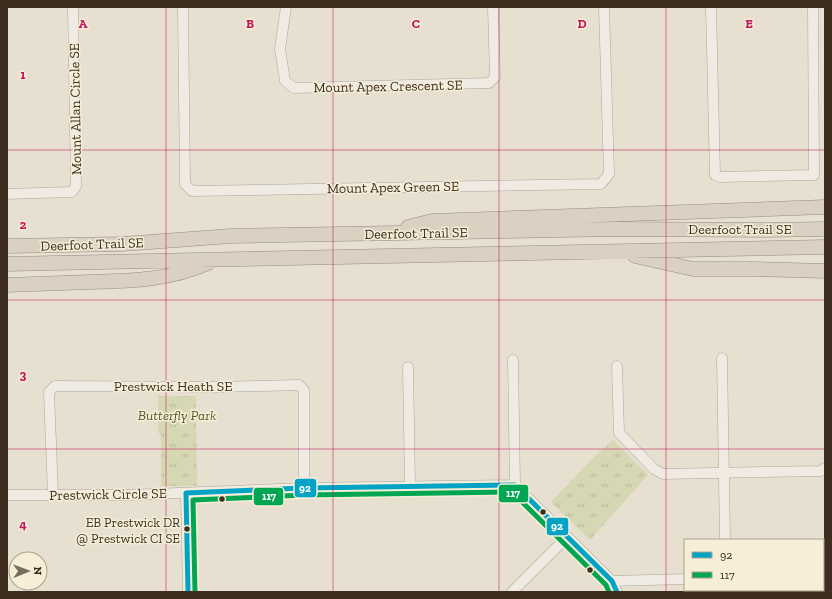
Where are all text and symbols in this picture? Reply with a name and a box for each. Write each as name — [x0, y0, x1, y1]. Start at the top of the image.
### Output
text: A — [79, 16, 88, 31]
text: B — [246, 16, 254, 31]
text: C — [412, 16, 420, 31]
text: D — [577, 16, 587, 31]
text: E — [745, 16, 753, 31]
street label: Mount Allan Circle SE — [66, 43, 85, 175]
text: 1 — [20, 67, 26, 82]
street label: Mount Apex Crescent SE — [313, 77, 463, 96]
street label: Mount Apex Green SE — [327, 178, 459, 197]
text: 2 — [20, 217, 27, 232]
street label: Deerfoot Trail SE — [688, 221, 792, 238]
street label: Deerfoot Trail SE — [364, 224, 468, 243]
street label: Deerfoot Trail SE — [40, 234, 144, 255]
text: 3 — [20, 367, 27, 382]
street label: Prestwick Heath SE — [114, 378, 232, 395]
park label: Butterfly Park — [138, 407, 216, 424]
line badge: 92 — [294, 478, 317, 498]
text: 92 — [299, 482, 311, 495]
line badge: 117 — [498, 484, 529, 503]
street label: Prestwick Circle SE — [49, 485, 167, 504]
line badge: 117 — [253, 487, 284, 506]
text: 117 — [506, 487, 521, 500]
text: 117 — [262, 490, 277, 503]
unlabelled marker — [217, 494, 227, 504]
unlabelled marker — [538, 507, 548, 517]
place label: EB Prestwick DR @ Prestwick CI SE — [76, 515, 180, 546]
text: 4 — [19, 517, 27, 532]
line badge: 92 — [546, 517, 569, 536]
text: 92 — [551, 520, 563, 533]
marker: EB Prestwick DR @ Prestwick CI SE — [182, 524, 192, 534]
legend — [684, 539, 824, 591]
text: 92 — [720, 548, 733, 562]
north arrow — [8, 551, 48, 591]
unlabelled marker — [585, 565, 595, 575]
text: N — [31, 567, 44, 576]
text: 117 — [720, 568, 735, 582]

